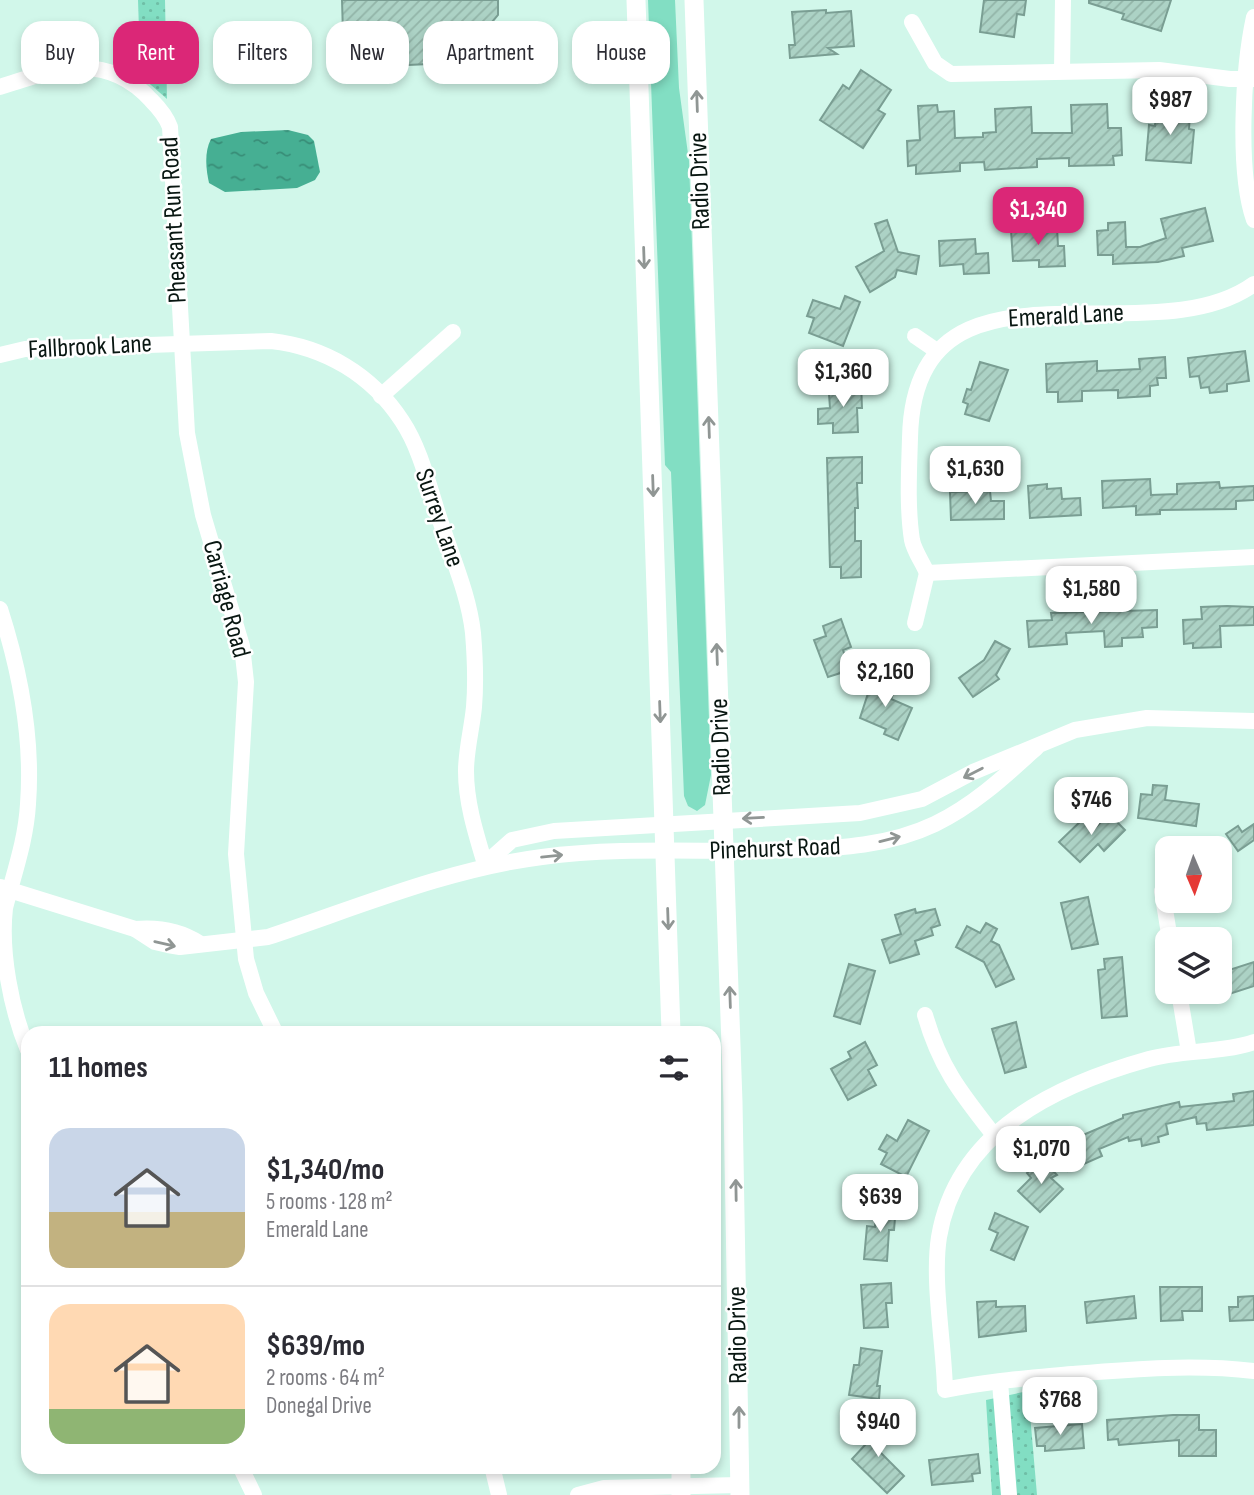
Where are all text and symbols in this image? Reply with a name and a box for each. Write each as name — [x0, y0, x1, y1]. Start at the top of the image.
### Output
chip: Buy — [21, 21, 99, 84]
chip: Rent — [113, 21, 199, 84]
chip: Filters — [213, 21, 312, 84]
chip: New — [326, 21, 409, 84]
chip: Apartment — [423, 21, 558, 84]
chip: House — [572, 21, 670, 84]
pin: $987 — [1129, 78, 1211, 137]
text: $987 — [1148, 86, 1192, 114]
one-way arrow — [691, 90, 704, 113]
street label: Radio Drive — [683, 132, 717, 230]
street label: Pheasant Run Road — [154, 136, 194, 304]
pin: $1,340 — [981, 188, 1095, 247]
text: $1,340 — [1009, 196, 1067, 224]
one-way arrow — [638, 247, 651, 270]
street label: Emerald Lane — [1007, 297, 1125, 335]
street label: Fallbrook Lane — [27, 328, 153, 366]
pin: $1,360 — [786, 350, 900, 409]
text: $1,360 — [814, 358, 872, 386]
one-way arrow — [703, 415, 716, 438]
pin: $1,630 — [918, 447, 1032, 506]
text: $1,630 — [946, 455, 1004, 483]
street label: Surrey Lane — [408, 465, 470, 571]
one-way arrow — [646, 474, 659, 497]
street label: Carriage Road — [195, 537, 257, 661]
pin: $1,580 — [1034, 566, 1148, 626]
text: $1,580 — [1062, 575, 1120, 603]
one-way arrow — [711, 643, 724, 666]
pin: $2,160 — [828, 650, 942, 709]
text: $2,160 — [856, 658, 914, 686]
street label: Radio Drive — [704, 698, 738, 796]
one-way arrow — [654, 701, 667, 724]
one-way arrow — [963, 767, 984, 781]
pin: $746 — [1050, 778, 1132, 837]
text: $746 — [1070, 786, 1112, 814]
one-way arrow — [743, 812, 765, 825]
street label: Pinehurst Road — [709, 831, 841, 867]
one-way arrow — [879, 832, 901, 845]
north arrow — [1155, 836, 1232, 914]
map controls — [1155, 836, 1232, 1004]
one-way arrow — [540, 849, 563, 862]
one-way arrow — [661, 908, 674, 931]
button: layers — [1155, 927, 1232, 1004]
one-way arrow — [153, 937, 176, 951]
one-way arrow — [723, 986, 736, 1009]
icon: filters — [655, 1049, 693, 1087]
text: 11 homes — [49, 1050, 148, 1086]
pin: $1,070 — [984, 1126, 1098, 1186]
text: $1,070 — [1012, 1135, 1070, 1163]
text: $1,340/mo — [266, 1152, 384, 1188]
icon: home — [105, 1156, 189, 1240]
pin: $639 — [839, 1174, 921, 1234]
one-way arrow — [729, 1178, 742, 1201]
text: $639 — [858, 1183, 902, 1211]
text: 5 rooms · 128 m² — [266, 1188, 393, 1216]
text: Emerald Lane — [266, 1216, 369, 1244]
street label: Radio Drive — [722, 1286, 754, 1384]
text: $639/mo — [266, 1328, 365, 1364]
icon: home — [105, 1332, 189, 1416]
text: 2 rooms · 64 m² — [266, 1364, 385, 1392]
pin: $768 — [1019, 1378, 1101, 1437]
text: $768 — [1038, 1386, 1082, 1414]
text: Donegal Drive — [266, 1392, 372, 1420]
pin: $940 — [837, 1400, 919, 1459]
one-way arrow — [732, 1406, 746, 1429]
text: $940 — [856, 1408, 900, 1436]

